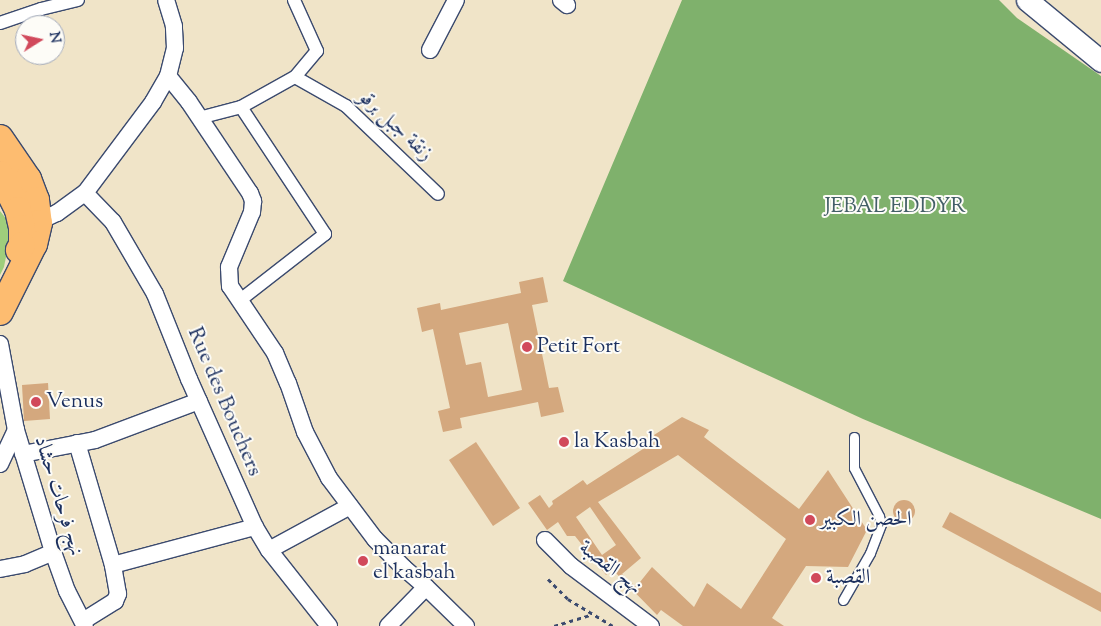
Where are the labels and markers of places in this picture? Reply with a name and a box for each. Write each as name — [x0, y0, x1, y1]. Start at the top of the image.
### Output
place label: Petit Fort — [537, 334, 620, 360]
marker: Petit Fort — [521, 341, 533, 353]
place label: Venus — [46, 389, 103, 415]
marker: Venus — [30, 396, 42, 408]
place label: la Kasbah — [574, 429, 660, 455]
marker: la Kasbah — [558, 436, 570, 448]
place label: الحصن الكبير — [820, 507, 911, 533]
marker: الحصن الكبير — [804, 514, 816, 526]
place label: manarat el kasbah — [373, 536, 456, 586]
marker: manarat el kasbah — [357, 555, 369, 567]
place label: القصبة — [826, 565, 870, 591]
marker: القصبة — [810, 572, 822, 584]

